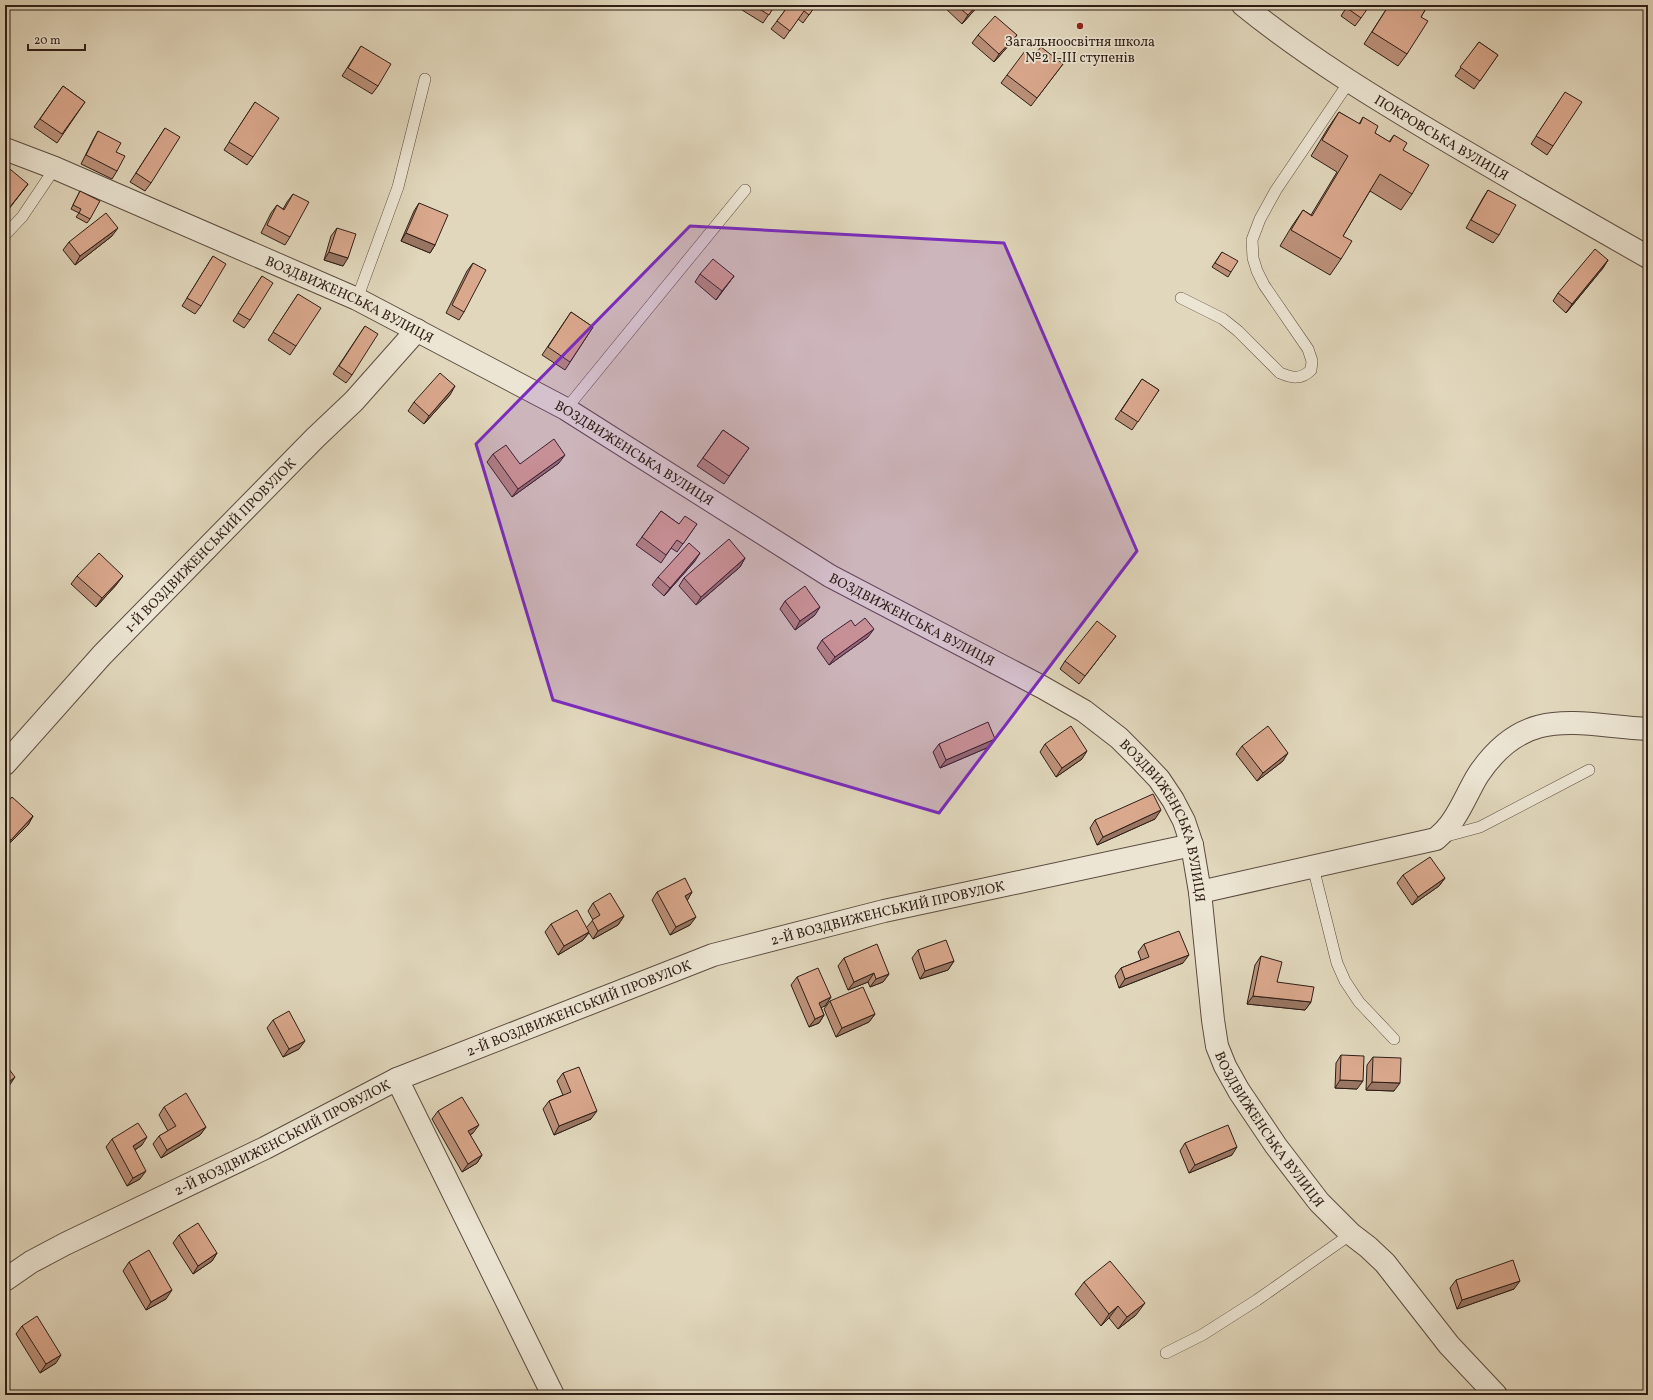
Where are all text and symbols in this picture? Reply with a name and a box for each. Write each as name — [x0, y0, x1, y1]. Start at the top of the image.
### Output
marker: Загальноосвітня школа №2 I-III ступенів — [1075, 21, 1085, 31]
scale bar — [28, 26, 85, 52]
text: 20 m — [34, 33, 61, 49]
place label: Загальноосвітня школа №2 I-III ступенів — [1005, 33, 1155, 68]
street label: ПОКРОВСЬКА ВУЛИЦЯ — [1370, 91, 1512, 186]
street label: ВОЗДВИЖЕНСЬКА ВУЛИЦЯ — [262, 252, 436, 349]
street label: ВОЗДВИЖЕНСЬКА ВУЛИЦЯ — [551, 397, 717, 511]
street label: 1-Й ВОЗДВИЖЕНСЬКИЙ ПРОВУЛОК — [121, 454, 301, 637]
street label: ВОЗДВИЖЕНСЬКА ВУЛИЦЯ — [825, 569, 998, 672]
street label: ВОЗДВИЖЕНСЬКА ВУЛИЦЯ — [1114, 736, 1209, 903]
street label: 2-Й ВОЗДВИЖЕНСЬКИЙ ПРОВУЛОК — [769, 877, 1007, 951]
street label: 2-Й ВОЗДВИЖЕНСЬКИЙ ПРОВУЛОК — [464, 956, 695, 1062]
street label: ВОЗДВИЖЕНСЬКА ВУЛИЦЯ — [1209, 1049, 1328, 1212]
street label: 2-Й ВОЗДВИЖЕНСЬКИЙ ПРОВУЛОК — [171, 1076, 395, 1201]

